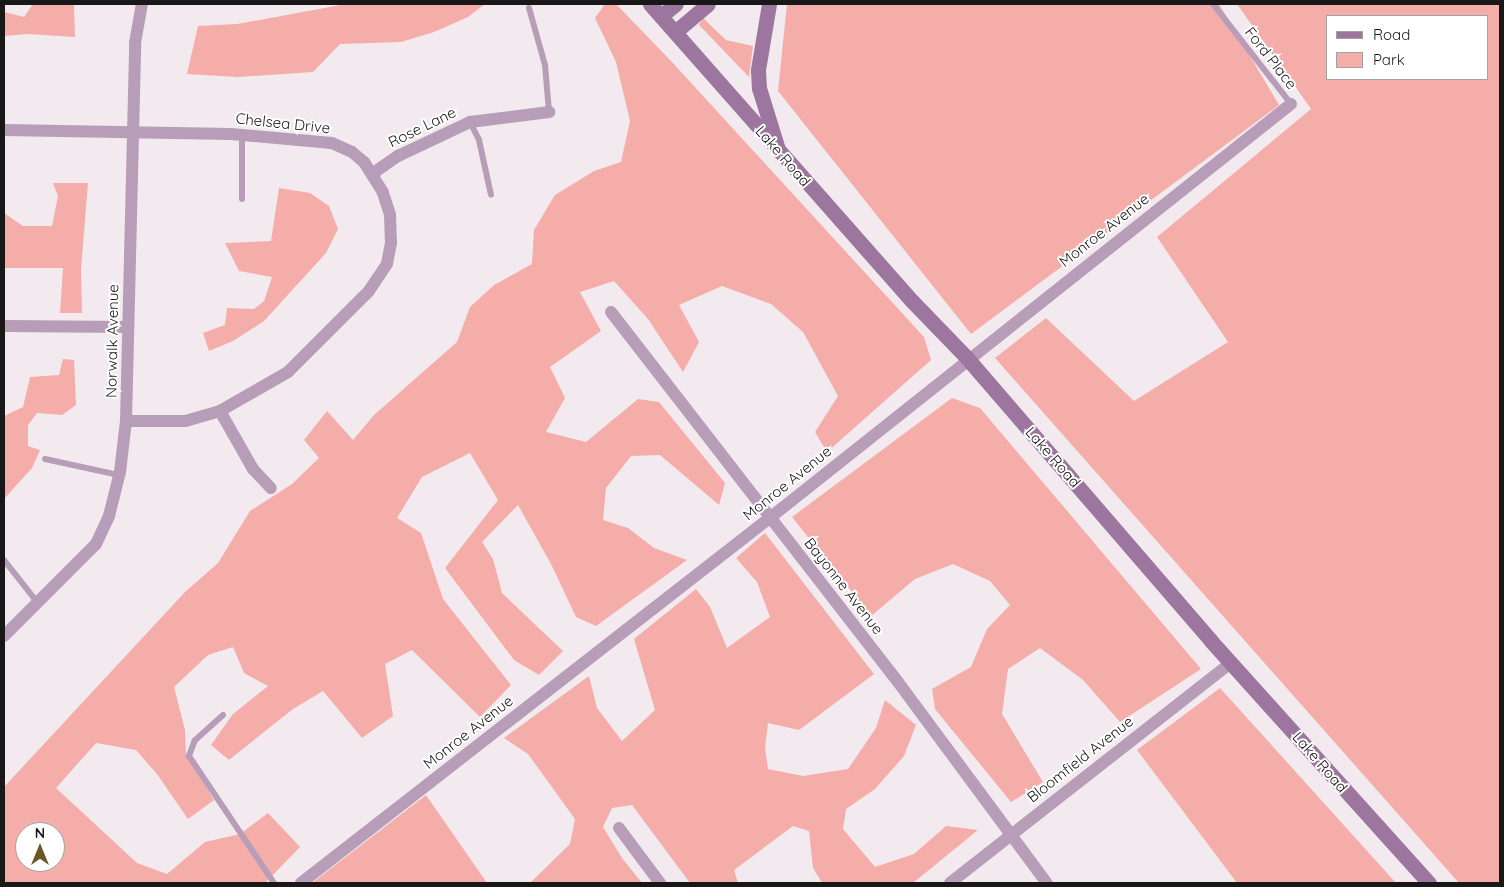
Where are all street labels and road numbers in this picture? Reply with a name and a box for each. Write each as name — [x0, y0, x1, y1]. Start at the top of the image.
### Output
street label: Ford Place — [1241, 23, 1301, 93]
street label: Rose Lane — [385, 103, 459, 151]
street label: Chelsea Drive — [235, 109, 331, 137]
street label: Lake Road — [752, 122, 814, 190]
street label: Monroe Avenue — [1056, 190, 1152, 270]
street label: Norwalk Avenue — [102, 284, 122, 398]
street label: Lake Road — [1022, 423, 1084, 491]
street label: Monroe Avenue — [739, 442, 835, 524]
street label: Bayonne Avenue — [801, 534, 887, 638]
street label: Monroe Avenue — [420, 692, 516, 772]
street label: Bloomfield Avenue — [1023, 712, 1137, 806]
street label: Lake Road — [1289, 728, 1351, 796]

